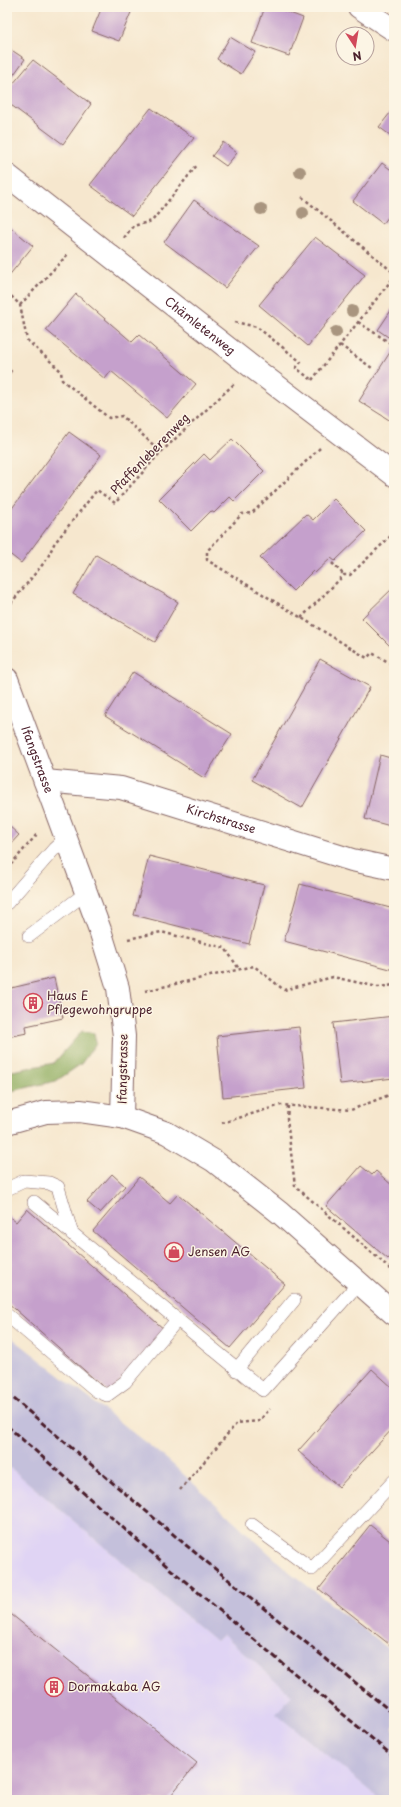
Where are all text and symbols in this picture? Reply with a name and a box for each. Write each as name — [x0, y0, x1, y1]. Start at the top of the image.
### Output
north arrow — [335, 26, 375, 66]
text: N — [351, 47, 363, 66]
street label: Chämletenweg — [161, 292, 240, 359]
street label: Pfaffenleberenweg — [106, 409, 193, 498]
street label: Ifangstrasse — [17, 723, 58, 795]
street label: Kirchstrasse — [184, 799, 258, 837]
place label: Haus E Pflegewohngruppe — [47, 986, 152, 1018]
building icon: Haus E Pflegewohngruppe — [22, 992, 44, 1014]
street label: Ifangstrasse — [112, 1034, 132, 1104]
shop icon: Jensen AG — [163, 1241, 185, 1263]
place label: Jensen AG — [188, 1242, 250, 1260]
building icon: Dormakaba AG — [43, 1676, 65, 1698]
place label: Dormakaba AG — [68, 1677, 161, 1695]

